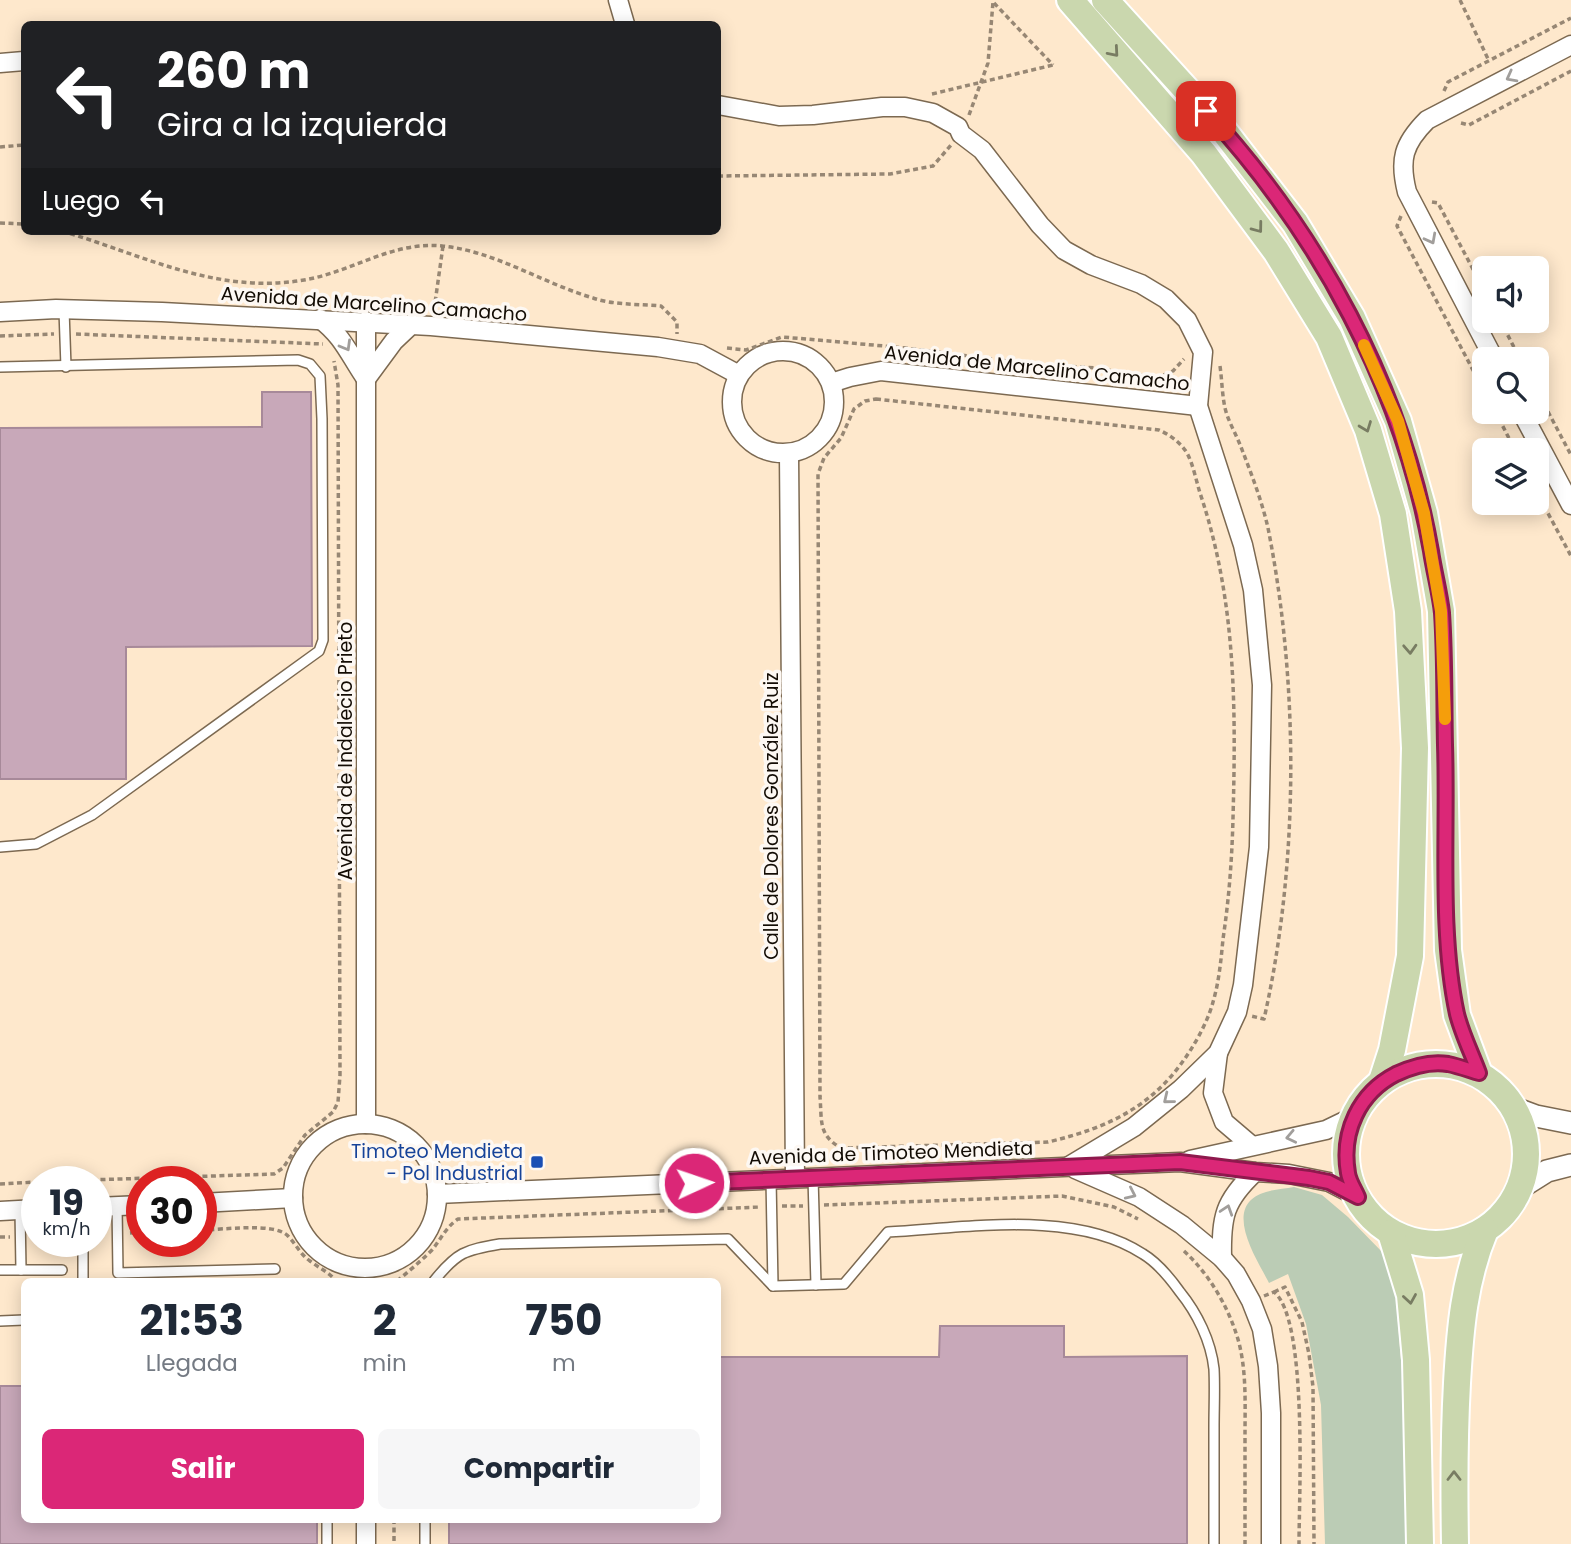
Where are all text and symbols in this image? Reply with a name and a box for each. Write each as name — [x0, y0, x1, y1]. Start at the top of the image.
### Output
text: 260 m — [157, 37, 310, 105]
one-way arrow — [1106, 44, 1118, 57]
icon: left — [42, 49, 133, 140]
one-way arrow — [1505, 69, 1518, 82]
pin — [1176, 81, 1236, 141]
icon: arrive — [1187, 92, 1225, 130]
text: Gira a la izquierda — [157, 102, 448, 147]
icon: left — [134, 182, 172, 220]
text: Luego — [42, 183, 120, 219]
one-way arrow — [1250, 220, 1263, 232]
one-way arrow — [1423, 232, 1436, 244]
map controls — [1472, 256, 1549, 515]
button: sound — [1472, 256, 1549, 333]
street label: Avenida de Marcelino Camacho — [220, 280, 528, 328]
one-way arrow — [338, 339, 351, 352]
street label: Avenida de Marcelino Camacho — [883, 339, 1191, 397]
button: search — [1472, 347, 1549, 424]
one-way arrow — [1358, 420, 1372, 432]
button: layers — [1472, 438, 1549, 515]
street label: Avenida de Indalecio Prieto — [332, 622, 359, 880]
one-way arrow — [1402, 644, 1417, 655]
street label: Calle de Dolores González Ruiz — [758, 672, 785, 960]
one-way arrow — [1164, 1091, 1176, 1104]
one-way arrow — [1285, 1129, 1297, 1144]
street label: Avenida de Timoteo Mendieta — [748, 1135, 1034, 1171]
place label: Timoteo Mendieta - Pol Industrial — [351, 1138, 523, 1187]
position arrow — [657, 1146, 731, 1220]
marker: Timoteo Mendieta - Pol Industrial — [529, 1154, 545, 1170]
speed limit sign: 30 — [126, 1166, 217, 1257]
text: 19 — [49, 1178, 84, 1227]
one-way arrow — [1124, 1186, 1136, 1200]
one-way arrow — [1219, 1205, 1234, 1217]
text: km/h — [43, 1216, 90, 1241]
text: 21:53 — [140, 1291, 244, 1350]
text: 2 — [373, 1291, 397, 1350]
text: 750 — [525, 1291, 602, 1350]
one-way arrow — [1402, 1293, 1417, 1305]
text: Llegada — [146, 1347, 238, 1379]
text: min — [363, 1347, 407, 1379]
text: m — [552, 1347, 576, 1379]
button: Salir — [42, 1429, 364, 1509]
button: Compartir — [378, 1429, 700, 1509]
one-way arrow — [1446, 1470, 1462, 1481]

